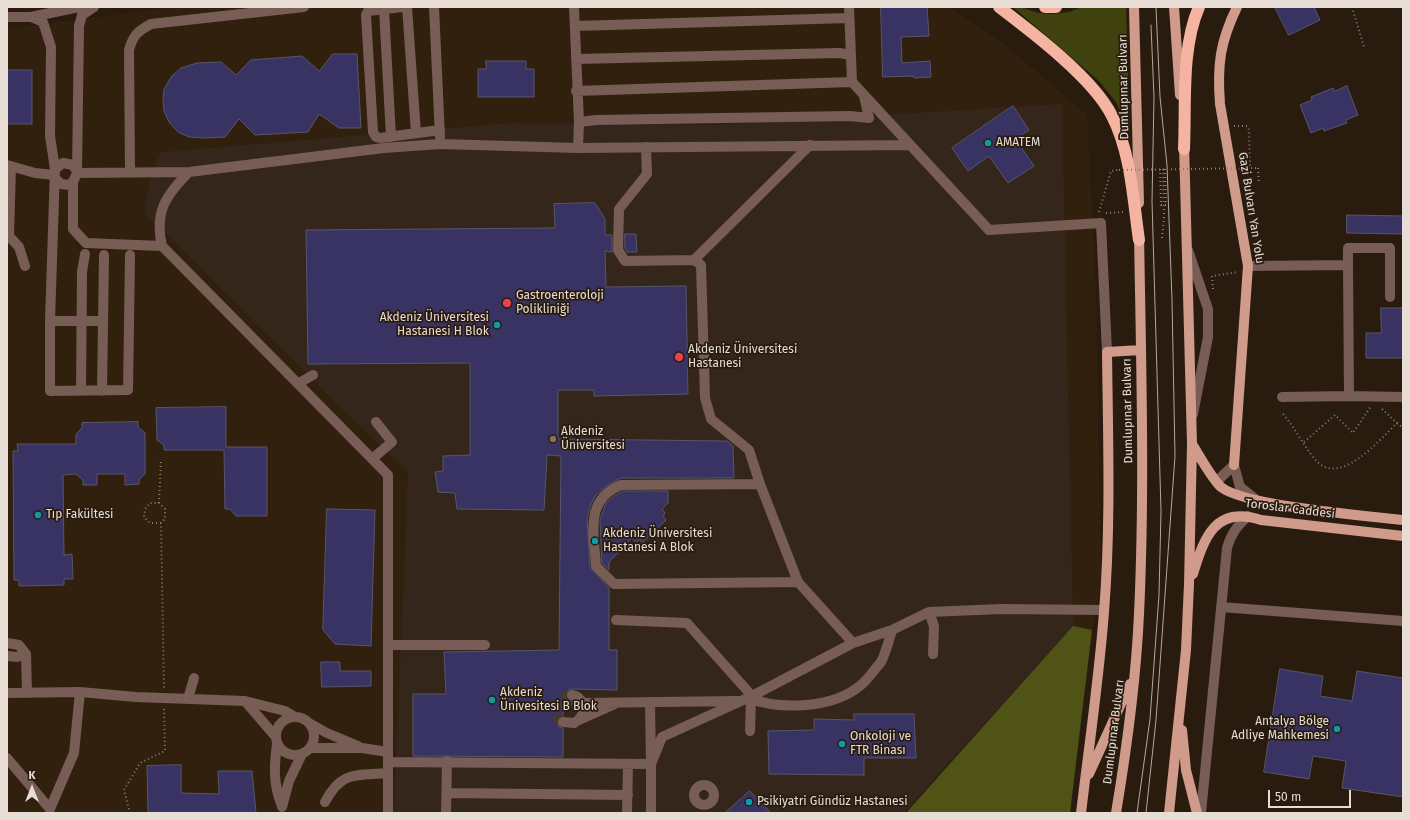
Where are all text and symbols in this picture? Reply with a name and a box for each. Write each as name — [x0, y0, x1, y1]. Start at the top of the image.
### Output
street label: Dumlupınar Bulvarı — [1116, 34, 1132, 140]
place label: AMATEM — [996, 136, 1040, 150]
marker: AMATEM — [983, 138, 993, 148]
street label: Gazi Bulvarı Yan Yolu — [1235, 151, 1267, 265]
place label: Gastroenteroloji Polikliniği — [516, 289, 604, 317]
marker: Gastroenteroloji Polikliniği — [501, 297, 513, 309]
place label: Akdeniz Üniversitesi Hastanesi H Blok — [380, 311, 489, 339]
marker: Akdeniz Üniversitesi Hastanesi H Blok — [492, 320, 502, 330]
place label: Akdeniz Üniversitesi Hastanesi — [688, 343, 797, 371]
marker: Akdeniz Üniversitesi Hastanesi — [673, 351, 685, 363]
street label: Dumlupınar Bulvarı — [1120, 358, 1136, 464]
place label: Akdeniz Üniversitesi — [561, 425, 625, 453]
marker: Akdeniz Üniversitesi — [548, 434, 558, 444]
street label: Toroslar Caddesi — [1244, 496, 1336, 522]
place label: Tıp Fakültesi — [46, 508, 113, 522]
marker: Tıp Fakültesi — [33, 510, 43, 520]
place label: Akdeniz Üniversitesi Hastanesi A Blok — [603, 527, 712, 555]
marker: Akdeniz Üniversitesi Hastanesi A Blok — [590, 536, 600, 546]
street label: Dumlupınar Bulvarı — [1100, 679, 1128, 785]
place label: Akdeniz Ünivesitesi B Blok — [500, 686, 597, 714]
marker: Akdeniz Ünivesitesi B Blok — [487, 695, 497, 705]
place label: Antalya Bölge Adliye Mahkemesi — [1231, 715, 1329, 743]
marker: Antalya Bölge Adliye Mahkemesi — [1332, 724, 1342, 734]
place label: Onkoloji ve FTR Binası — [850, 730, 911, 758]
marker: Onkoloji ve FTR Binası — [837, 739, 847, 749]
north arrow — [12, 768, 52, 808]
text: K — [29, 769, 35, 782]
scale bar — [1270, 782, 1353, 808]
text: 50 m — [1275, 790, 1301, 804]
place label: Psikiyatri Gündüz Hastanesi — [757, 795, 908, 809]
marker: Psikiyatri Gündüz Hastanesi — [744, 797, 754, 807]

